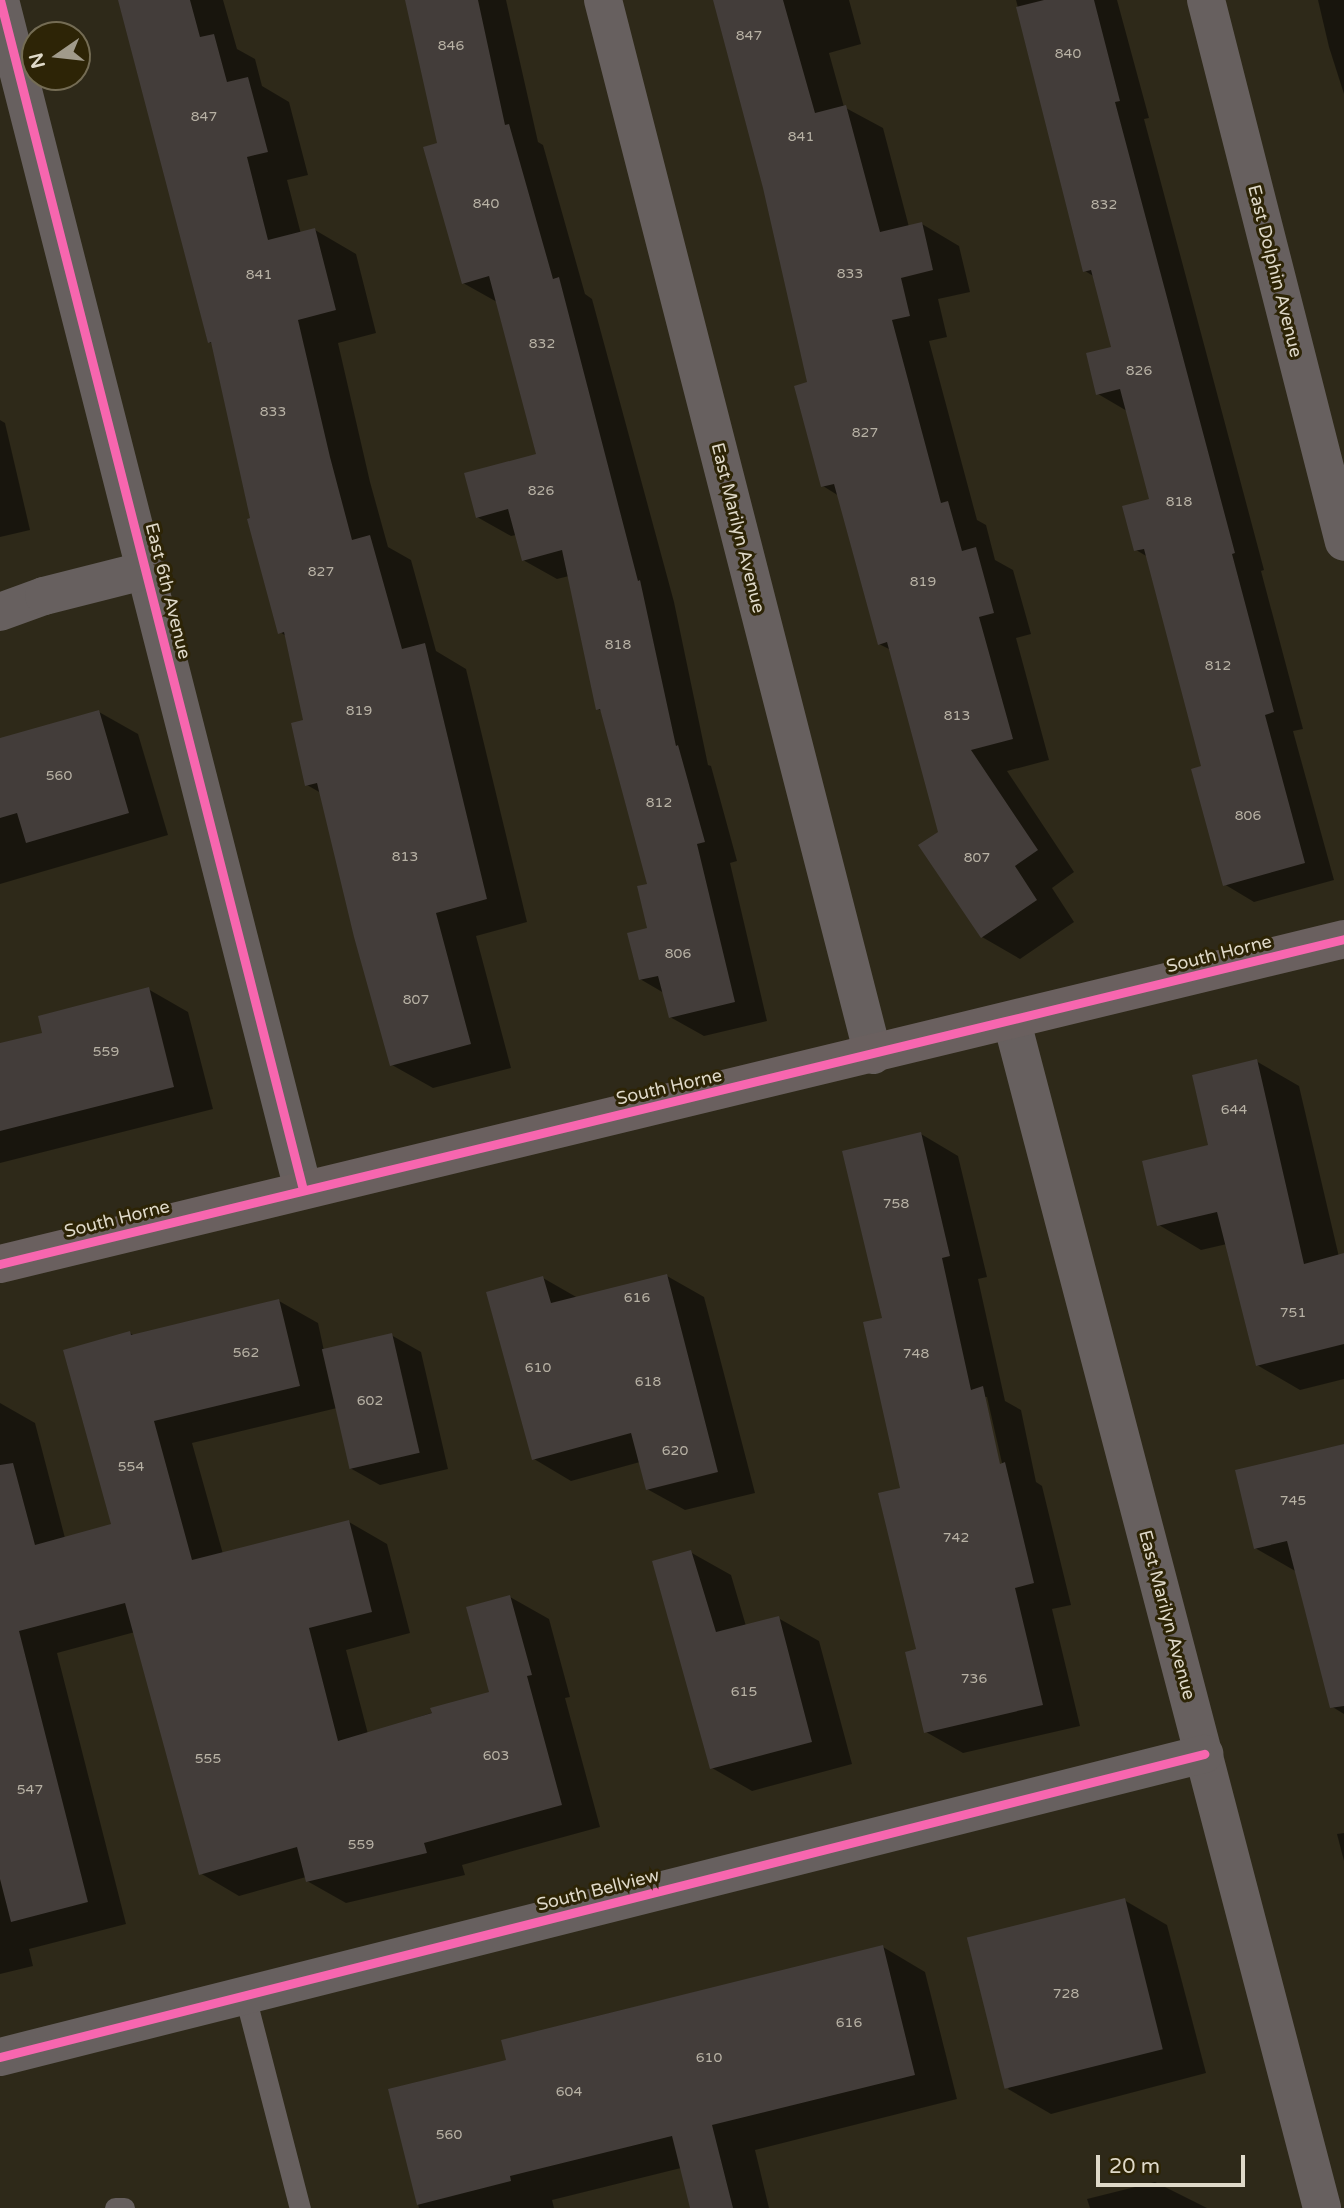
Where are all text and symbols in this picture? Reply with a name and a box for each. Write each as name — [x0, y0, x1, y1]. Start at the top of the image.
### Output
north arrow — [21, 21, 91, 91]
house number: 847 — [736, 28, 762, 44]
house number: 846 — [438, 38, 464, 54]
house number: 840 — [1055, 46, 1081, 62]
text: N — [25, 51, 50, 71]
house number: 847 — [191, 109, 217, 125]
house number: 841 — [788, 129, 814, 145]
street label: East Dolphin Avenue — [1243, 182, 1307, 360]
house number: 840 — [473, 196, 499, 212]
house number: 832 — [1091, 197, 1117, 213]
house number: 833 — [837, 266, 863, 282]
house number: 841 — [246, 267, 272, 283]
house number: 832 — [529, 336, 555, 352]
house number: 826 — [1126, 363, 1152, 379]
house number: 833 — [260, 404, 286, 420]
house number: 827 — [852, 425, 878, 441]
street label: East Marilyn Avenue — [706, 441, 770, 615]
house number: 826 — [528, 483, 554, 499]
house number: 818 — [1166, 494, 1192, 510]
street label: East 6th Avenue — [141, 521, 195, 661]
house number: 827 — [308, 564, 334, 580]
house number: 819 — [910, 574, 936, 590]
house number: 818 — [605, 637, 631, 653]
house number: 812 — [1205, 658, 1231, 674]
house number: 819 — [346, 703, 372, 719]
house number: 813 — [944, 708, 970, 724]
house number: 560 — [46, 768, 72, 784]
house number: 812 — [646, 795, 672, 811]
house number: 806 — [1235, 808, 1261, 824]
house number: 813 — [392, 849, 418, 865]
house number: 807 — [964, 850, 990, 866]
street label: South Horne — [1164, 930, 1274, 978]
house number: 806 — [665, 946, 691, 962]
house number: 807 — [403, 992, 429, 1008]
house number: 559 — [93, 1044, 119, 1060]
street label: South Horne — [614, 1064, 724, 1110]
house number: 644 — [1221, 1102, 1247, 1118]
street label: South Horne — [62, 1195, 172, 1243]
house number: 758 — [883, 1196, 909, 1212]
house number: 616 — [624, 1290, 650, 1306]
house number: 751 — [1280, 1305, 1306, 1321]
house number: 562 — [233, 1345, 259, 1361]
house number: 748 — [903, 1346, 929, 1362]
house number: 610 — [525, 1360, 551, 1376]
house number: 618 — [635, 1374, 661, 1390]
house number: 602 — [357, 1393, 383, 1409]
house number: 620 — [662, 1443, 688, 1459]
house number: 554 — [118, 1459, 144, 1475]
house number: 745 — [1280, 1493, 1306, 1509]
street label: East Marilyn Avenue — [1134, 1528, 1200, 1702]
house number: 742 — [943, 1530, 969, 1546]
house number: 736 — [961, 1671, 987, 1687]
house number: 615 — [731, 1684, 757, 1700]
house number: 603 — [483, 1748, 509, 1764]
house number: 555 — [195, 1751, 221, 1767]
house number: 547 — [17, 1782, 43, 1798]
house number: 559 — [348, 1837, 374, 1853]
street label: South Bellview — [535, 1864, 661, 1916]
house number: 728 — [1053, 1986, 1079, 2002]
house number: 616 — [836, 2015, 862, 2031]
house number: 610 — [696, 2050, 722, 2066]
house number: 604 — [556, 2084, 582, 2100]
house number: 560 — [436, 2127, 462, 2143]
scale bar — [1099, 2142, 1248, 2186]
text: 20 m — [1109, 2154, 1160, 2179]

